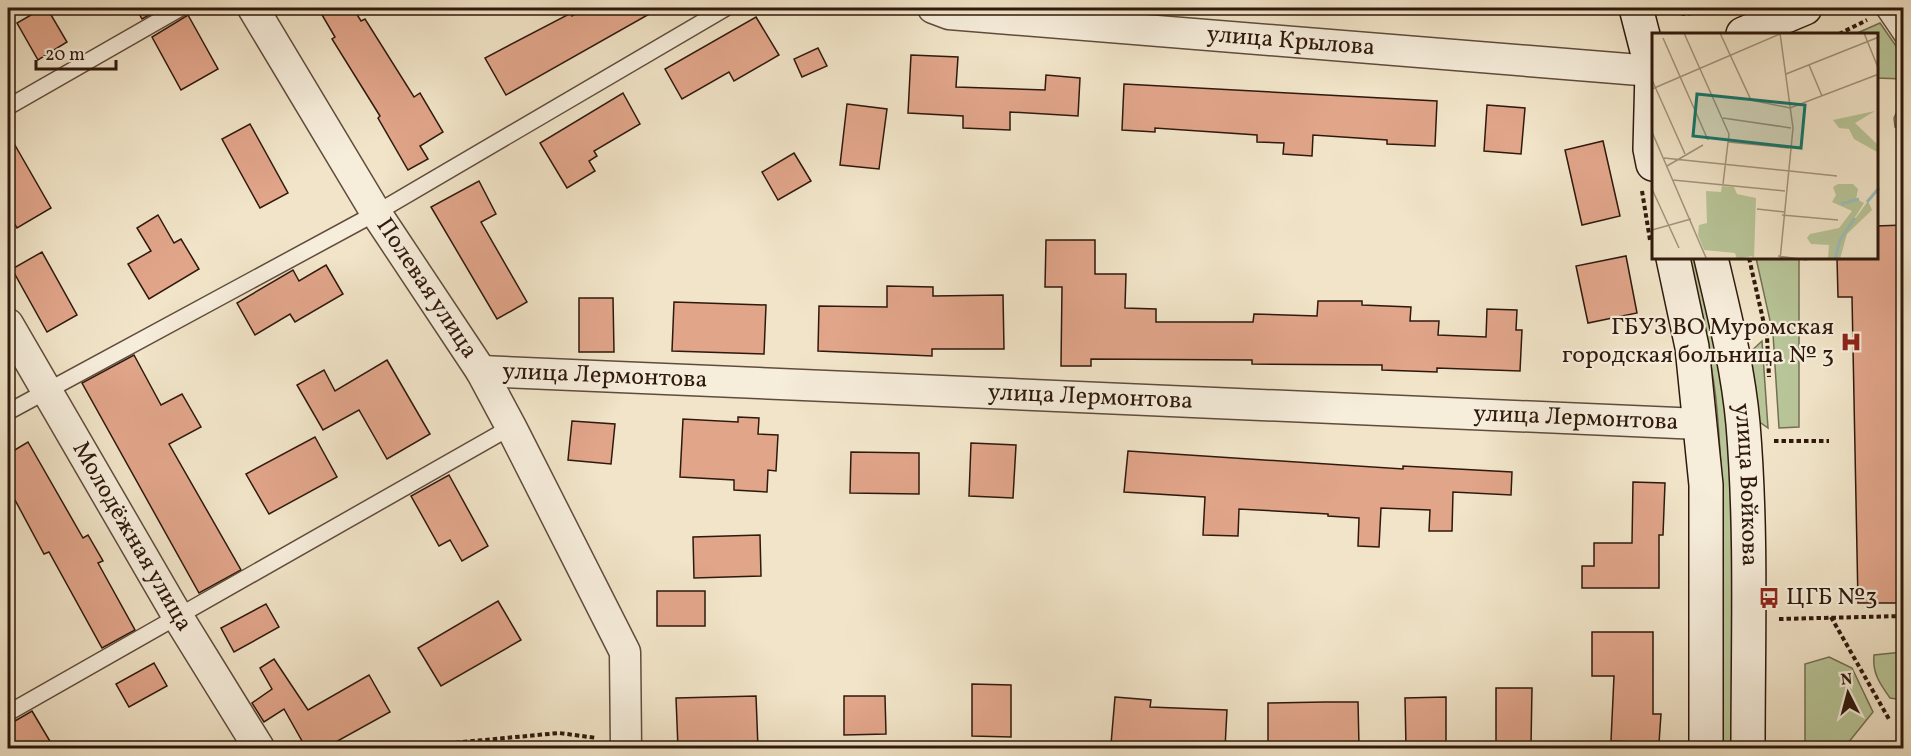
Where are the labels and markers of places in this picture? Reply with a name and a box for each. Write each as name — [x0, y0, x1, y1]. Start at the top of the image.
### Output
place label: ГБУЗ ВО Муромская городская больница № 3 — [1562, 311, 1834, 373]
hospital icon: ГБУЗ ВО Муромская городская больница № 3 — [1839, 330, 1863, 354]
place label: ЦГБ №3 — [1786, 581, 1878, 615]
bus stop icon: ЦГБ №3 — [1757, 586, 1781, 610]

